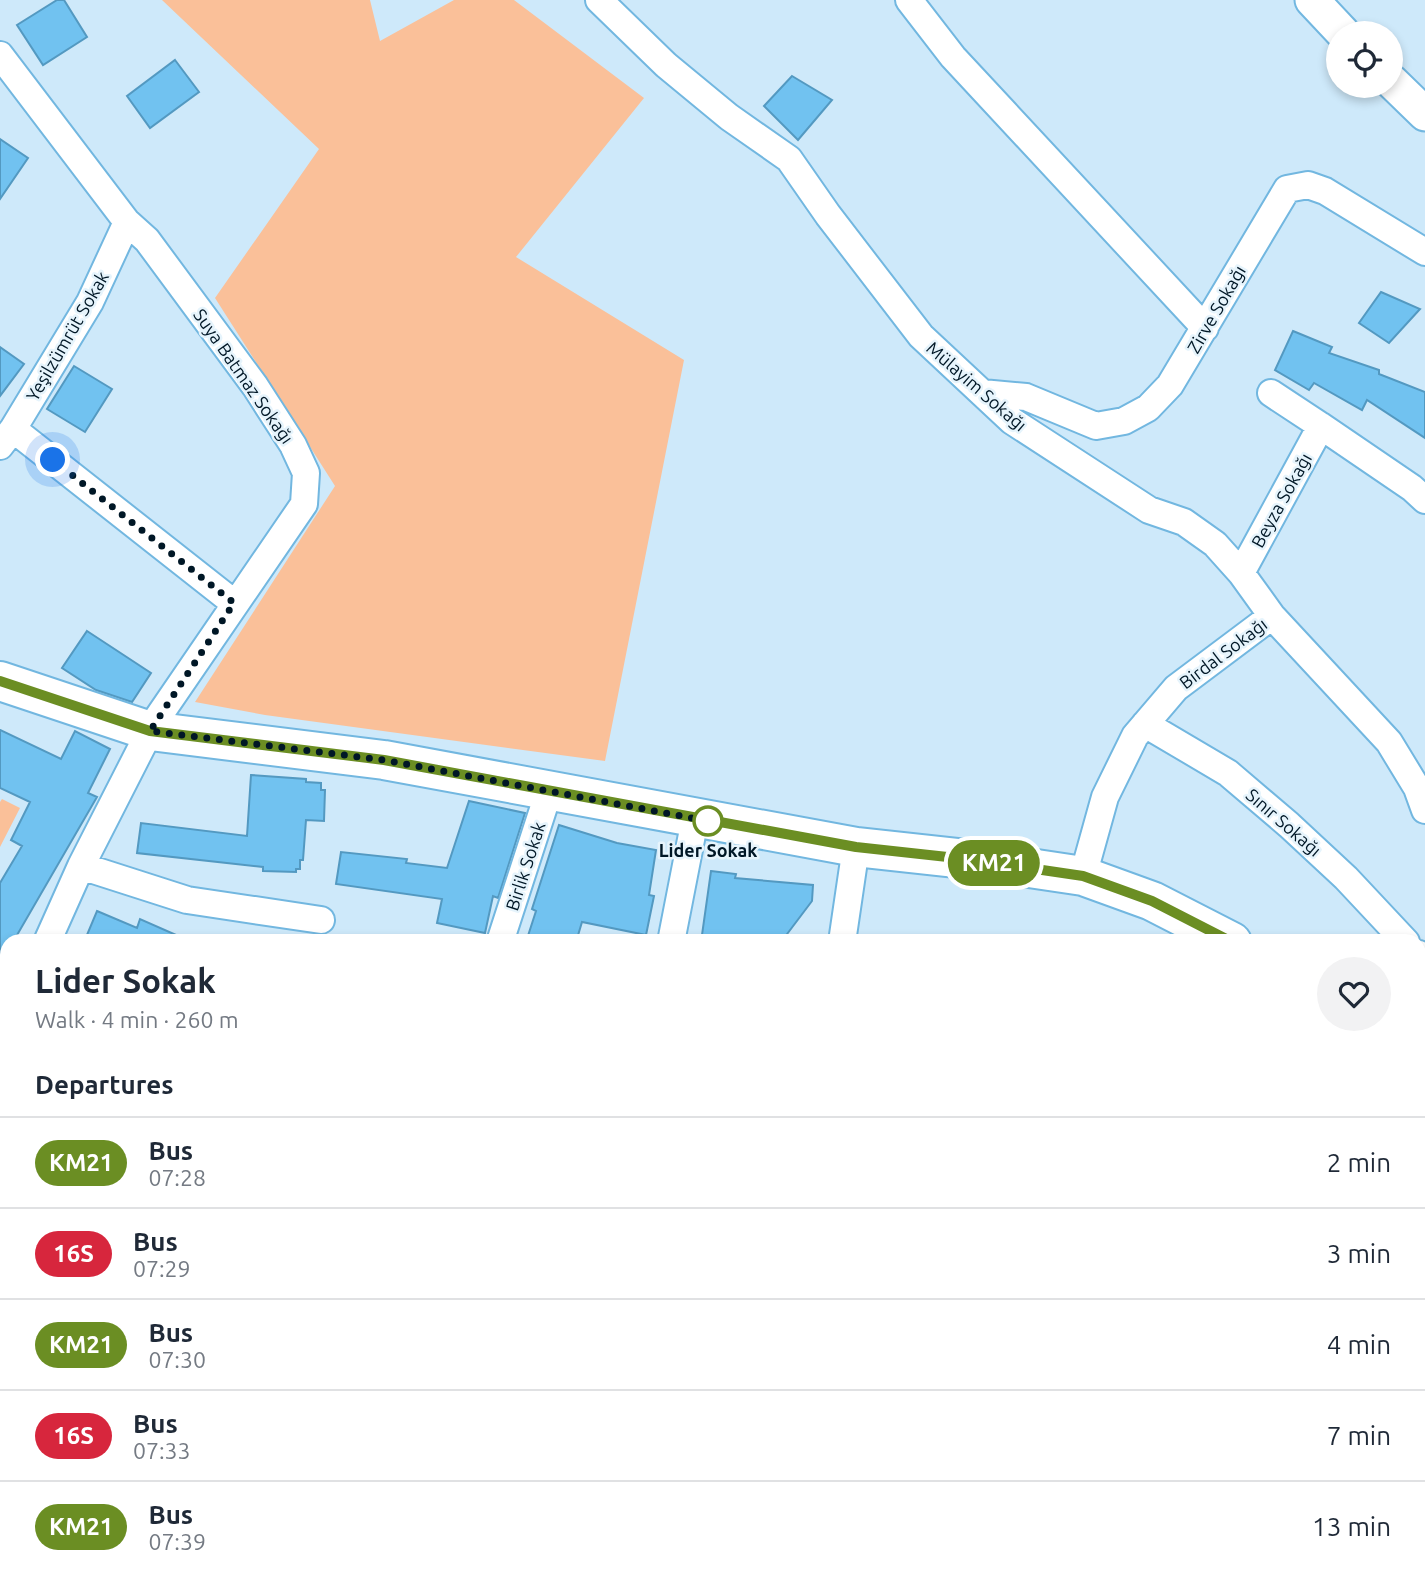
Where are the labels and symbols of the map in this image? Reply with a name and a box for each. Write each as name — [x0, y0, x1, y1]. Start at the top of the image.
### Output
street label: Zirve Sokağı — [1183, 262, 1249, 356]
street label: Yeşilzümrüt Sokak — [22, 268, 112, 404]
street label: Suya Batmaz Sokağı — [190, 305, 298, 447]
street label: Mülayim Sokağı — [923, 337, 1031, 435]
your location — [35, 442, 70, 477]
street label: Beyza Sokağı — [1247, 449, 1315, 551]
street label: Birdal Sokağı — [1175, 614, 1271, 692]
street label: Sınır Sokağı — [1243, 784, 1325, 860]
marker: Lider Sokak — [693, 806, 723, 836]
street label: Birlik Sokak — [501, 819, 549, 913]
place label: Lider Sokak — [659, 840, 757, 860]
line badge: KM21 — [945, 840, 1043, 886]

